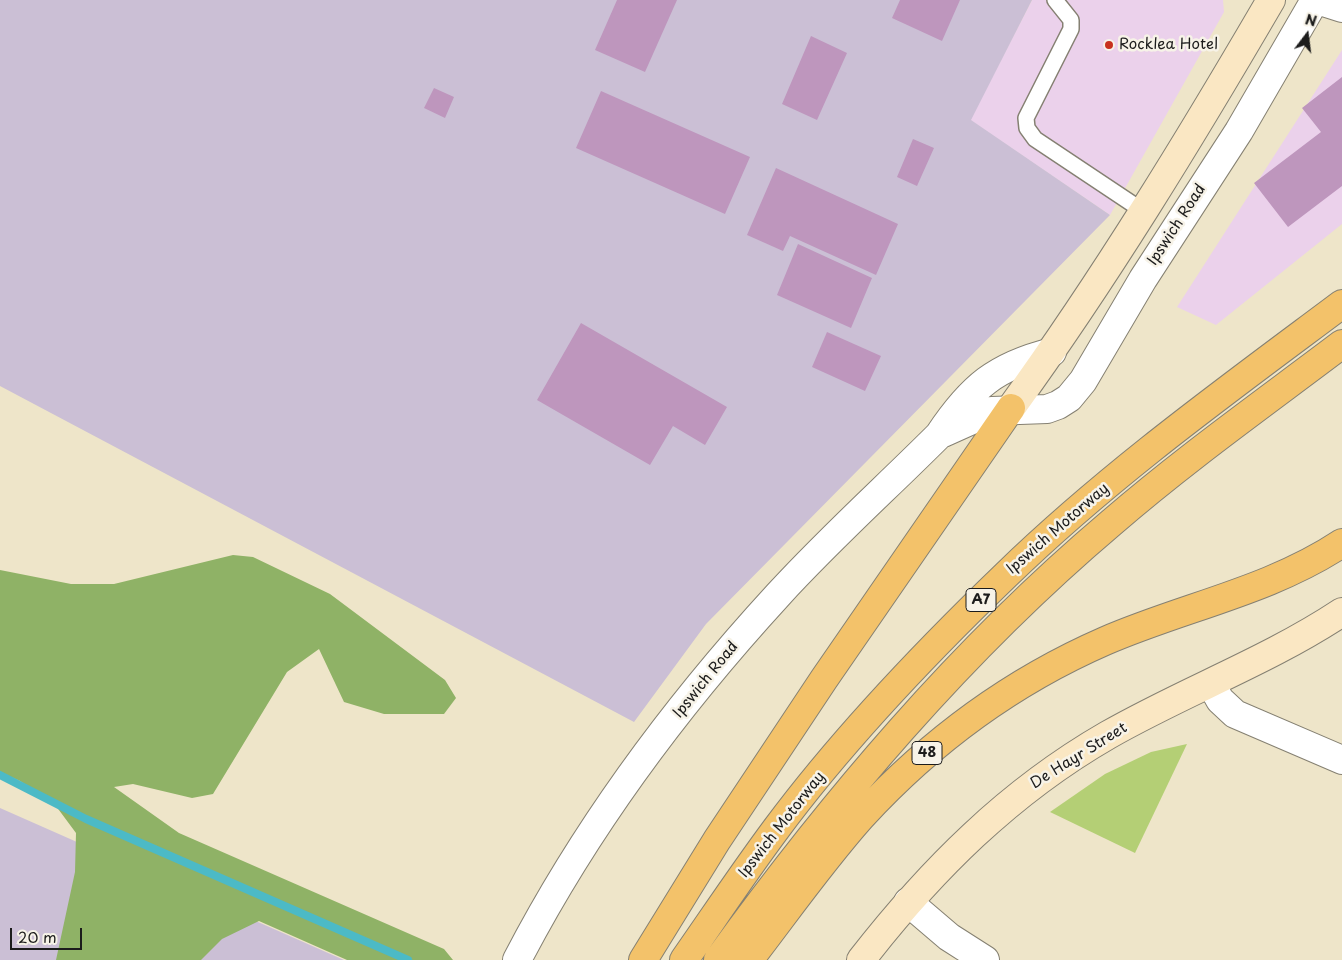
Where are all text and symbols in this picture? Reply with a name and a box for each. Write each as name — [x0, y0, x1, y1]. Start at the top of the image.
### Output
text: N — [1303, 8, 1319, 32]
north arrow — [1282, 10, 1332, 60]
place label: Rocklea Hotel — [1119, 36, 1218, 54]
marker: Rocklea Hotel — [1103, 39, 1115, 51]
street label: Ipswich Road — [1144, 181, 1210, 269]
street label: Ipswich Motorway — [1003, 480, 1113, 578]
road number: A7 — [966, 588, 996, 612]
street label: Ipswich Road — [670, 638, 742, 722]
street label: De Hayr Street — [1027, 719, 1131, 793]
road number: 48 — [912, 741, 942, 764]
street label: Ipswich Motorway — [735, 768, 829, 882]
scale bar — [12, 918, 85, 950]
text: 20 m — [18, 925, 57, 948]

